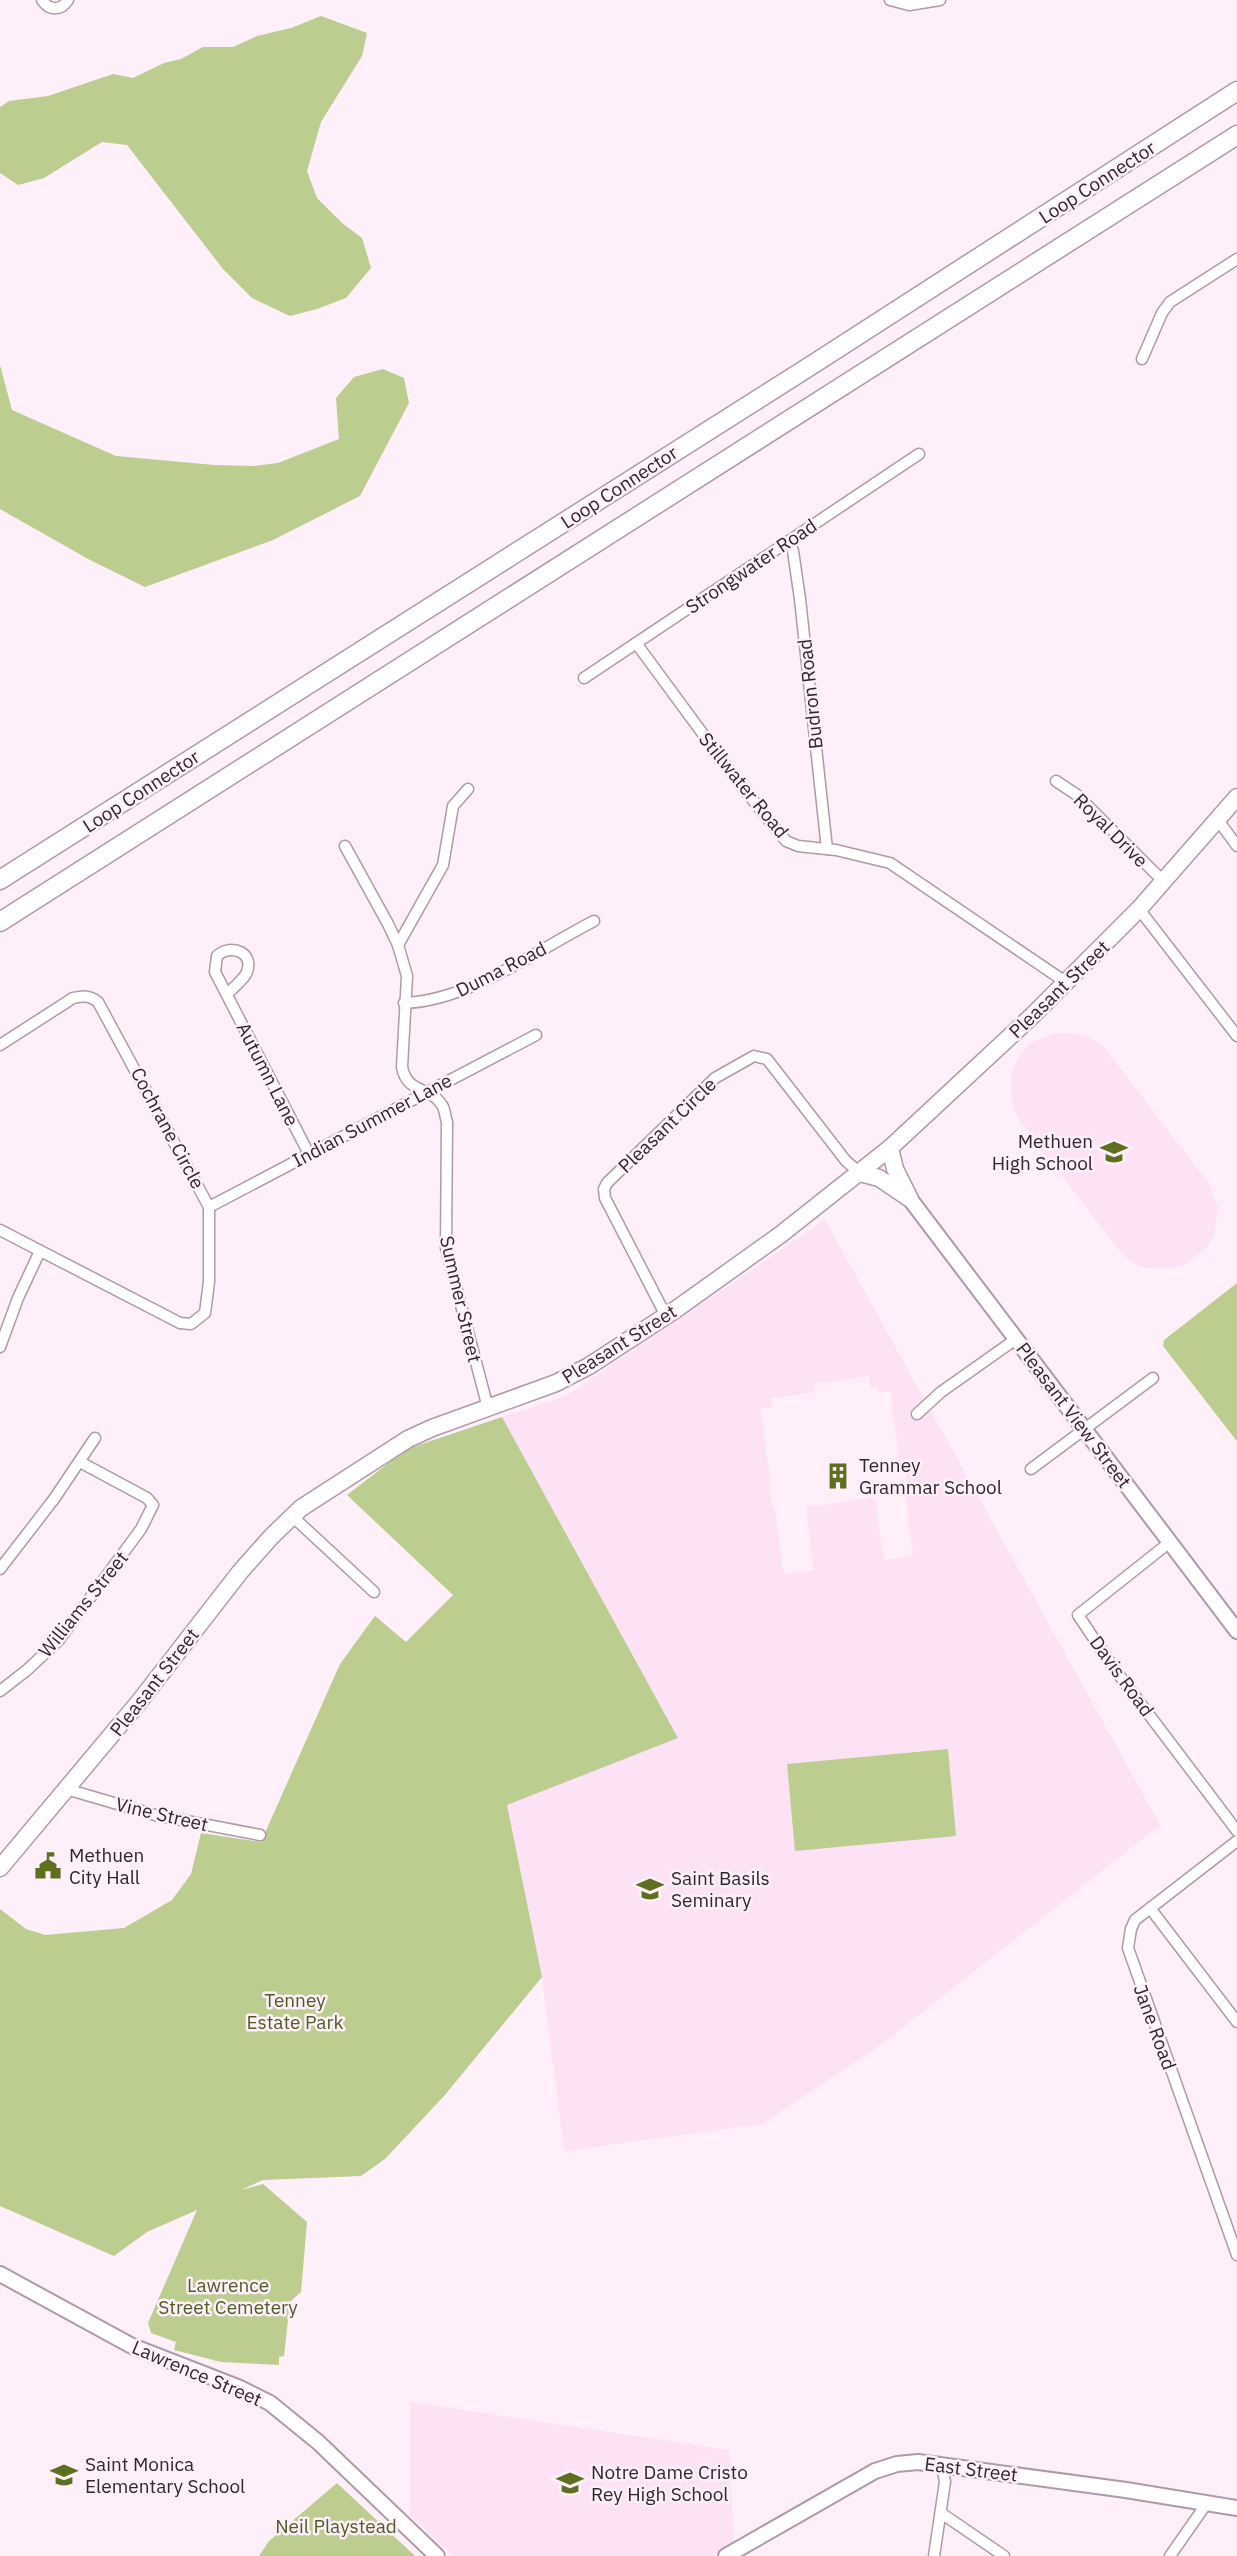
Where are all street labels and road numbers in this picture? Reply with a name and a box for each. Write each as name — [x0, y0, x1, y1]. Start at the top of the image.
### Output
street label: Loop Connector — [1034, 135, 1160, 229]
street label: Loop Connector — [556, 440, 682, 534]
street label: Strongwater Road — [681, 513, 821, 619]
street label: Budron Road — [792, 638, 828, 750]
street label: Stillwater Road — [694, 727, 794, 843]
street label: Loop Connector — [78, 744, 204, 838]
street label: Royal Drive — [1069, 788, 1153, 872]
street label: Pleasant Street — [1004, 935, 1114, 1043]
street label: Duma Road — [452, 936, 550, 1002]
street label: Autumn Lane — [232, 1018, 304, 1130]
street label: Cochrane Circle — [126, 1063, 210, 1193]
street label: Indian Summer Lane — [288, 1068, 456, 1172]
street label: Pleasant Circle — [613, 1072, 721, 1178]
street label: Summer Street — [435, 1233, 487, 1365]
street label: Pleasant Street — [557, 1299, 681, 1389]
street label: Pleasant View Street — [1011, 1337, 1137, 1493]
street label: Williams Street — [33, 1546, 133, 1662]
street label: Pleasant Street — [104, 1623, 204, 1741]
street label: Davis Road — [1085, 1631, 1159, 1721]
street label: Vine Street — [113, 1792, 211, 1836]
street label: Jane Road — [1128, 1981, 1182, 2073]
street label: Lawrence Street — [128, 2335, 266, 2411]
street label: East Street — [923, 2451, 1019, 2487]

